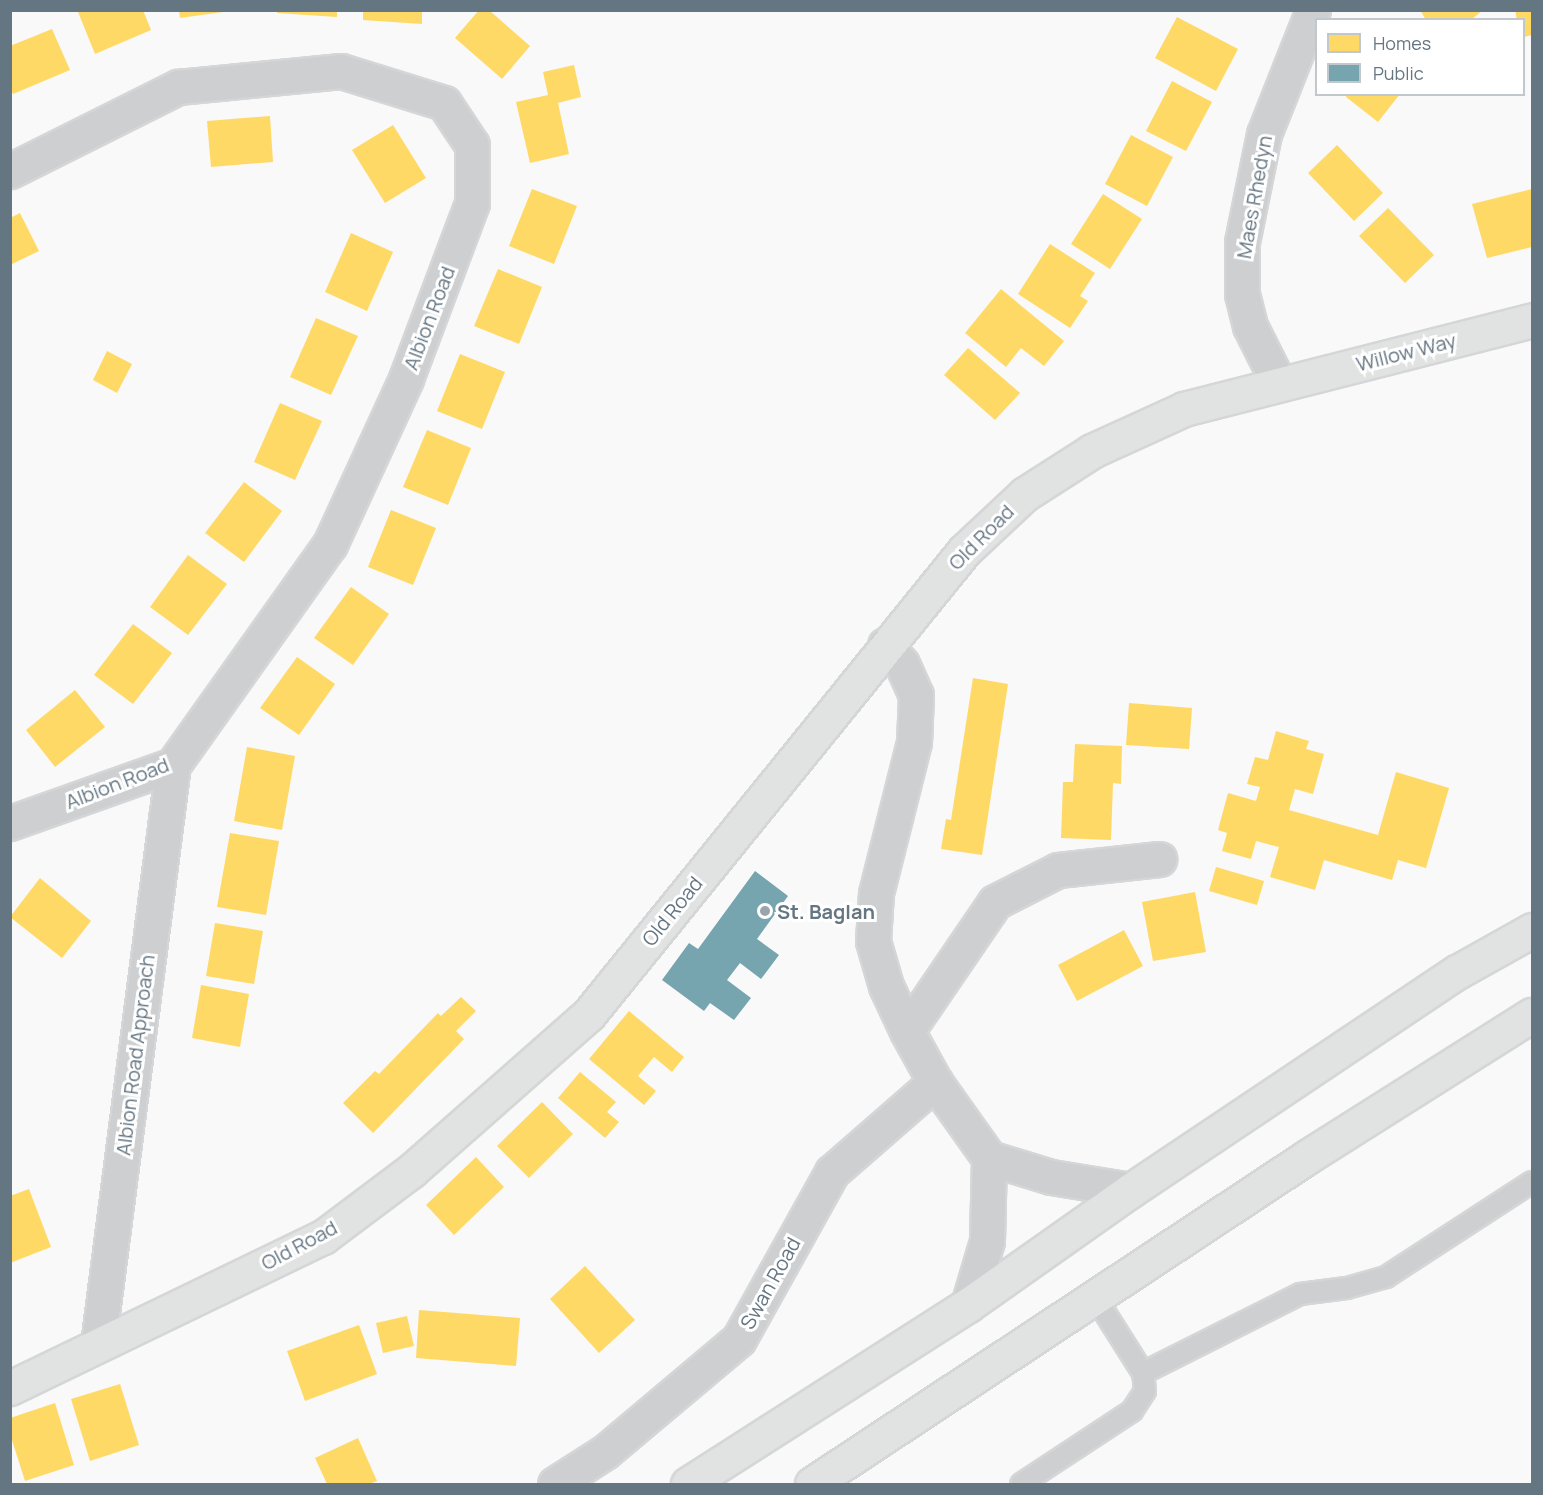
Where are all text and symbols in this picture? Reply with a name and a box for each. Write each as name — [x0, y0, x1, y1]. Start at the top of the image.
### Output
legend — [1315, 18, 1525, 96]
text: Homes — [1373, 31, 1431, 55]
text: Public — [1373, 61, 1424, 85]
street label: Maes Rhedyn — [1231, 134, 1277, 260]
street label: Albion Road — [398, 263, 460, 373]
street label: Willow Way — [1354, 328, 1458, 376]
street label: Old Road — [943, 499, 1019, 575]
street label: Albion Road — [62, 752, 172, 814]
street label: Old Road — [637, 871, 707, 951]
place label: St. Baglan — [777, 899, 875, 923]
marker: St. Baglan — [758, 904, 772, 918]
street label: Albion Road Approach — [111, 953, 159, 1157]
street label: Old Road — [257, 1215, 341, 1275]
street label: Swan Road — [735, 1233, 805, 1333]

